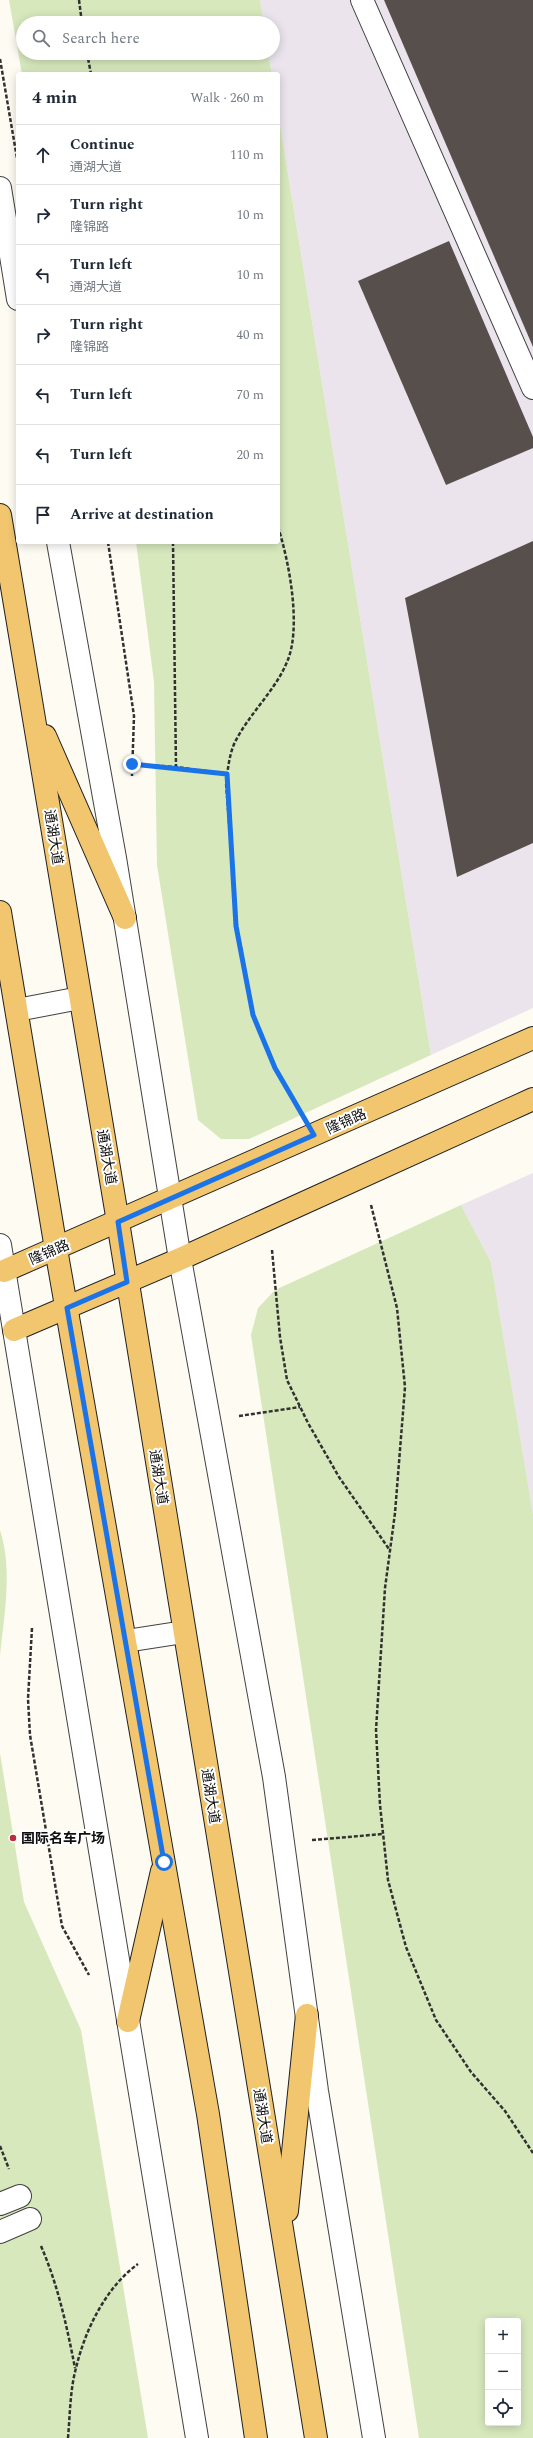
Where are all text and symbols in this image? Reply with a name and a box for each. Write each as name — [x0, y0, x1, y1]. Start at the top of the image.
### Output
search box — [16, 16, 280, 60]
icon: search — [30, 27, 52, 49]
text: Search here — [62, 27, 140, 50]
text: 4 min — [32, 85, 77, 111]
text: Walk · 260 m — [190, 88, 264, 108]
text: Continue — [70, 133, 135, 156]
icon: ahead — [32, 144, 54, 166]
text: 110 m — [230, 145, 264, 165]
text: 通湖大道 — [70, 157, 122, 177]
text: Turn right — [70, 193, 143, 216]
icon: right — [32, 204, 54, 226]
text: 10 m — [237, 205, 264, 225]
text: 隆锦路 — [70, 217, 109, 237]
text: Turn left — [70, 253, 132, 276]
icon: left — [32, 264, 54, 286]
text: 10 m — [237, 265, 264, 285]
text: 通湖大道 — [70, 277, 122, 297]
text: Turn right — [70, 313, 143, 336]
icon: right — [32, 324, 54, 346]
text: 40 m — [237, 325, 264, 345]
text: 隆锦路 — [70, 337, 109, 357]
text: Turn left — [70, 383, 132, 406]
icon: left — [32, 384, 54, 406]
text: 70 m — [237, 385, 264, 405]
text: Turn left — [70, 443, 132, 466]
icon: left — [32, 444, 54, 466]
text: 20 m — [237, 445, 264, 465]
text: Arrive at destination — [70, 503, 214, 526]
icon: arrive — [32, 504, 54, 526]
route end — [123, 755, 141, 773]
street label: 通湖大道 — [39, 808, 68, 866]
street label: 隆锦路 — [323, 1103, 370, 1140]
street label: 通湖大道 — [91, 1128, 122, 1186]
street label: 隆锦路 — [26, 1235, 73, 1270]
street label: 通湖大道 — [144, 1448, 173, 1506]
street label: 通湖大道 — [196, 1767, 225, 1825]
place label: 国际名车广场 — [21, 1828, 105, 1849]
marker: 国际名车广场 — [8, 1833, 18, 1843]
route start — [155, 1853, 173, 1871]
street label: 通湖大道 — [248, 2087, 277, 2145]
map controls — [485, 2318, 521, 2426]
button: + — [485, 2318, 521, 2354]
button: − — [485, 2354, 521, 2390]
button: locate — [485, 2390, 521, 2426]

